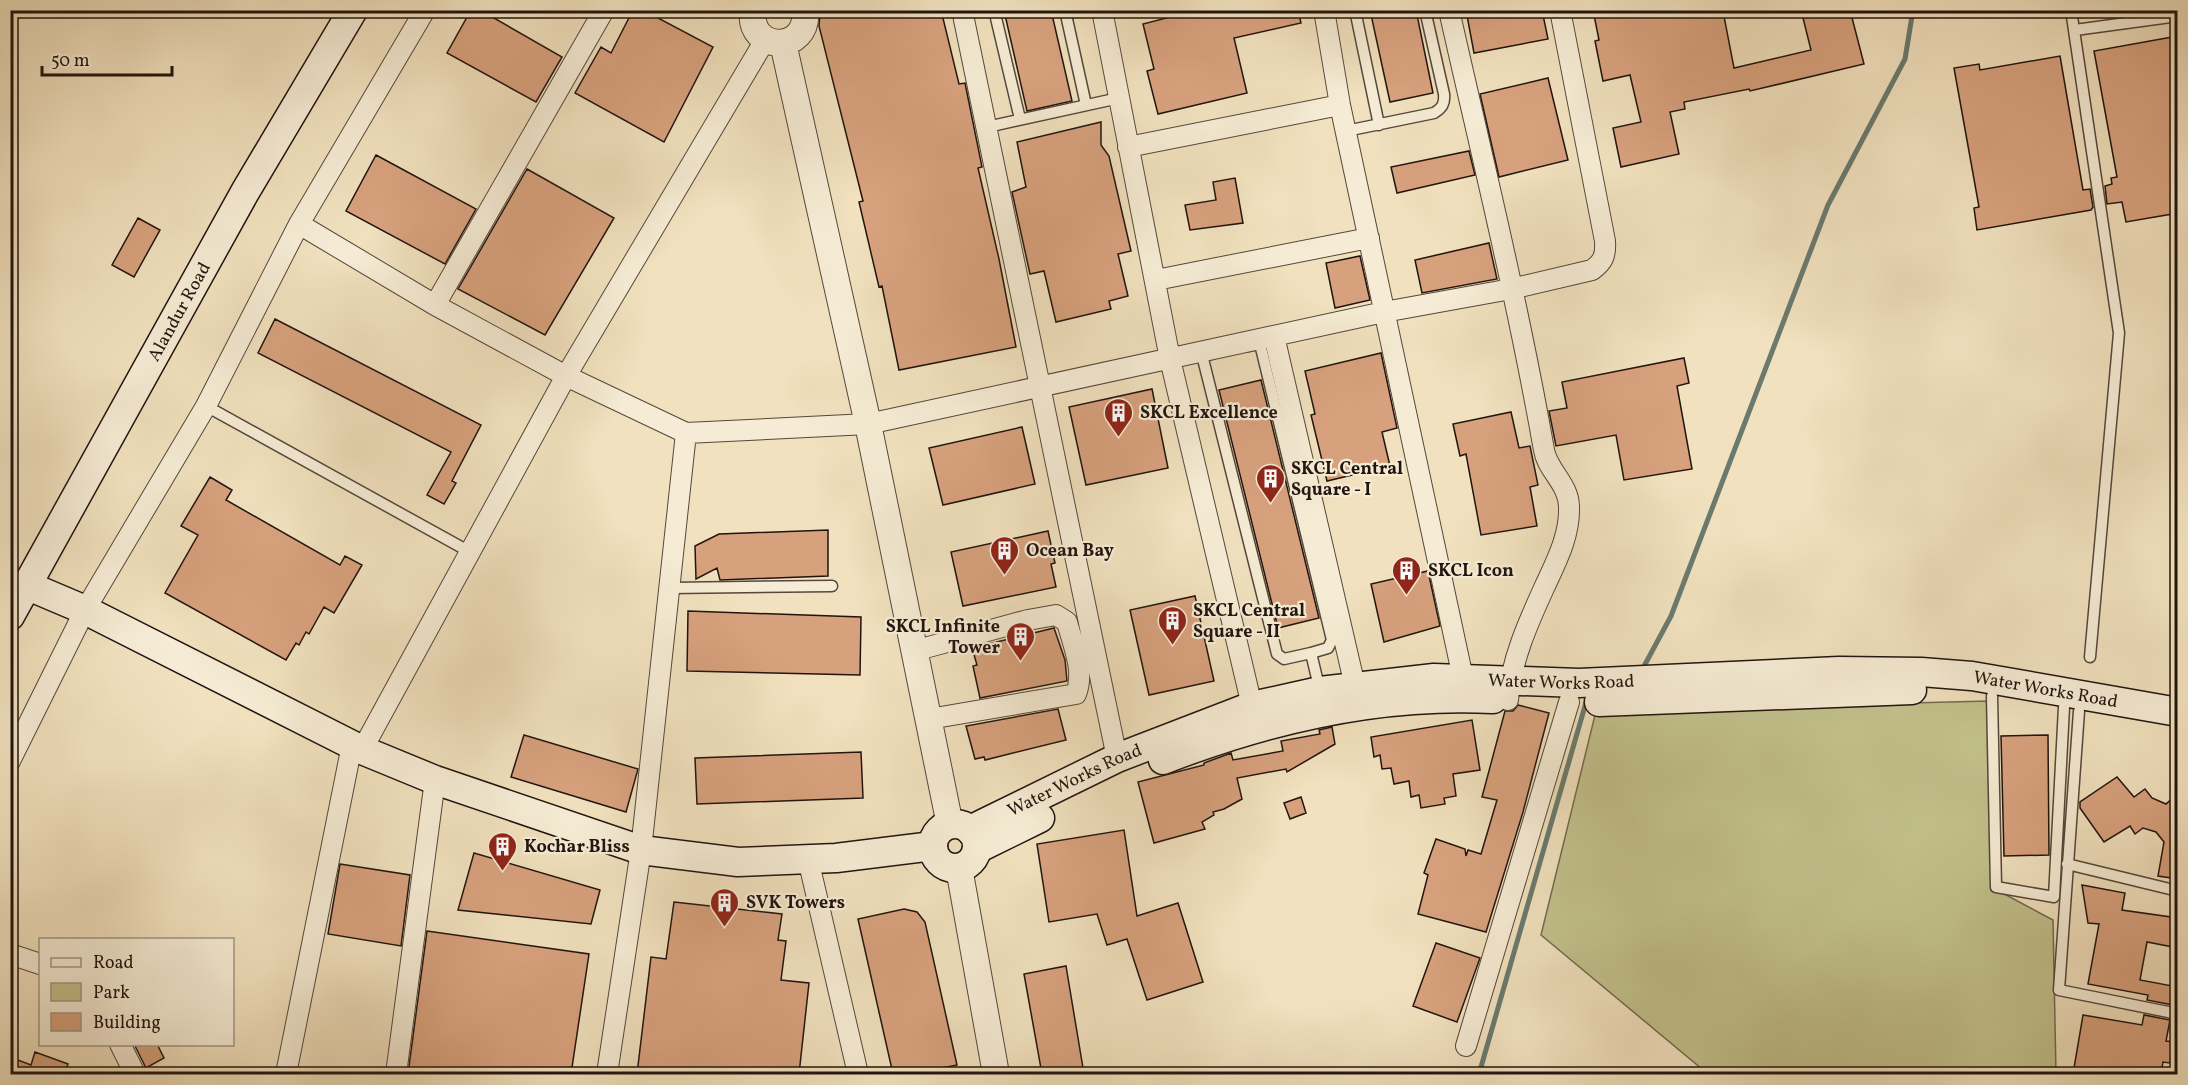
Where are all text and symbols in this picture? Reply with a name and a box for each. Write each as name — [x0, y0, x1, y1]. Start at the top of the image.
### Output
scale bar — [42, 39, 172, 77]
text: 50 m — [51, 49, 90, 74]
street label: Alandur Road — [142, 258, 218, 366]
building icon: SKCL Excellence — [1103, 396, 1135, 438]
place label: SKCL Excellence — [1140, 401, 1278, 426]
place label: SKCL Central Square - I — [1291, 457, 1403, 503]
building icon: SKCL Central Square - I — [1254, 462, 1286, 504]
building icon: Ocean Bay — [989, 534, 1021, 576]
place label: Ocean Bay — [1026, 539, 1114, 564]
building icon: SKCL Icon — [1391, 554, 1423, 596]
place label: SKCL Icon — [1428, 559, 1514, 584]
place label: SKCL Central Square - II — [1193, 599, 1305, 645]
building icon: SKCL Central Square - II — [1156, 604, 1188, 646]
place label: SKCL Infinite Tower — [886, 615, 1000, 661]
building icon: SKCL Infinite Tower — [1005, 620, 1037, 662]
street label: Water Works Road — [1971, 665, 2120, 715]
street label: Water Works Road — [1488, 669, 1635, 697]
street label: Water Works Road — [1004, 739, 1146, 824]
building icon: Kochar Bliss — [487, 830, 519, 872]
place label: Kochar Bliss — [524, 835, 630, 860]
building icon: SVK Towers — [709, 886, 741, 928]
place label: SVK Towers — [746, 891, 845, 916]
legend — [39, 938, 234, 1046]
text: Road — [93, 951, 134, 976]
text: Park — [93, 981, 130, 1006]
text: Building — [93, 1011, 161, 1036]

